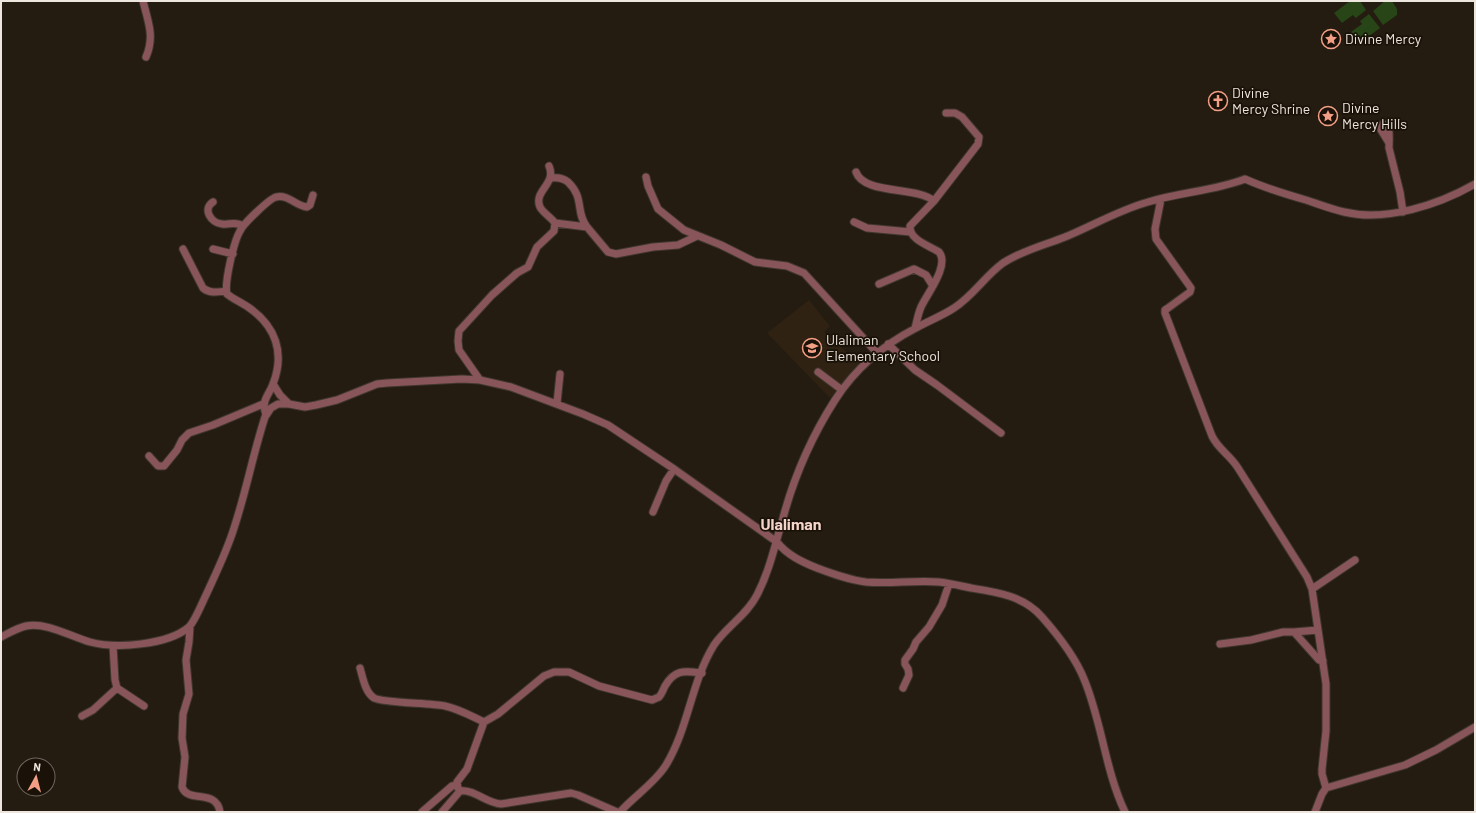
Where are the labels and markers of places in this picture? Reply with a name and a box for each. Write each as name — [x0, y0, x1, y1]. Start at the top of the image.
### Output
place icon: Divine Mercy — [1320, 28, 1342, 50]
place label: Divine Mercy — [1345, 30, 1422, 47]
place label: Divine Mercy Shrine — [1232, 84, 1310, 117]
church icon: Divine Mercy Shrine — [1207, 90, 1229, 112]
place label: Divine Mercy Hills — [1342, 99, 1407, 132]
place icon: Divine Mercy Hills — [1317, 105, 1339, 127]
place label: Ulaliman Elementary School — [826, 331, 940, 364]
school or university icon: Ulaliman Elementary School — [801, 337, 823, 359]

